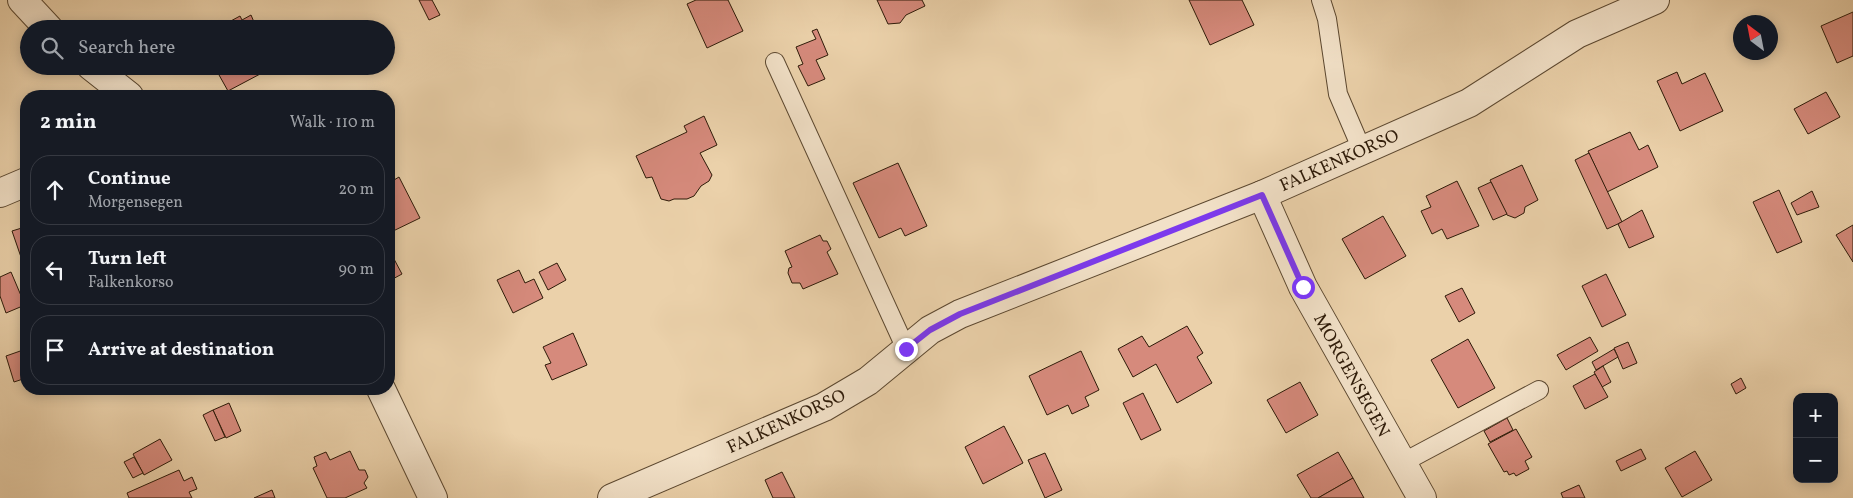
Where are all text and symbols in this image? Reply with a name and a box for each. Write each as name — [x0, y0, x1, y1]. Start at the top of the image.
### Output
north arrow — [1733, 15, 1778, 60]
search box — [20, 20, 395, 75]
icon: search — [38, 34, 66, 62]
text: Search here — [78, 35, 175, 61]
text: 2 min — [40, 108, 97, 137]
text: Walk · 110 m — [290, 112, 375, 134]
street label: FALKENKORSO — [1276, 124, 1403, 199]
text: Continue — [88, 166, 171, 192]
icon: ahead — [41, 176, 69, 204]
text: 20 m — [339, 179, 374, 201]
text: Morgensegen — [88, 192, 183, 214]
text: Turn left — [88, 246, 167, 272]
icon: left — [41, 256, 69, 284]
text: 90 m — [338, 259, 374, 281]
text: Falkenkorso — [88, 272, 174, 294]
route start — [1292, 276, 1315, 299]
street label: MORGENSEGEN — [1306, 309, 1395, 442]
icon: arrive — [41, 336, 69, 364]
text: Arrive at destination — [88, 337, 274, 363]
route end — [895, 338, 918, 361]
street label: FALKENKORSO — [723, 384, 850, 461]
map controls — [1793, 393, 1838, 483]
button: + — [1793, 393, 1838, 438]
button: − — [1793, 438, 1838, 483]

